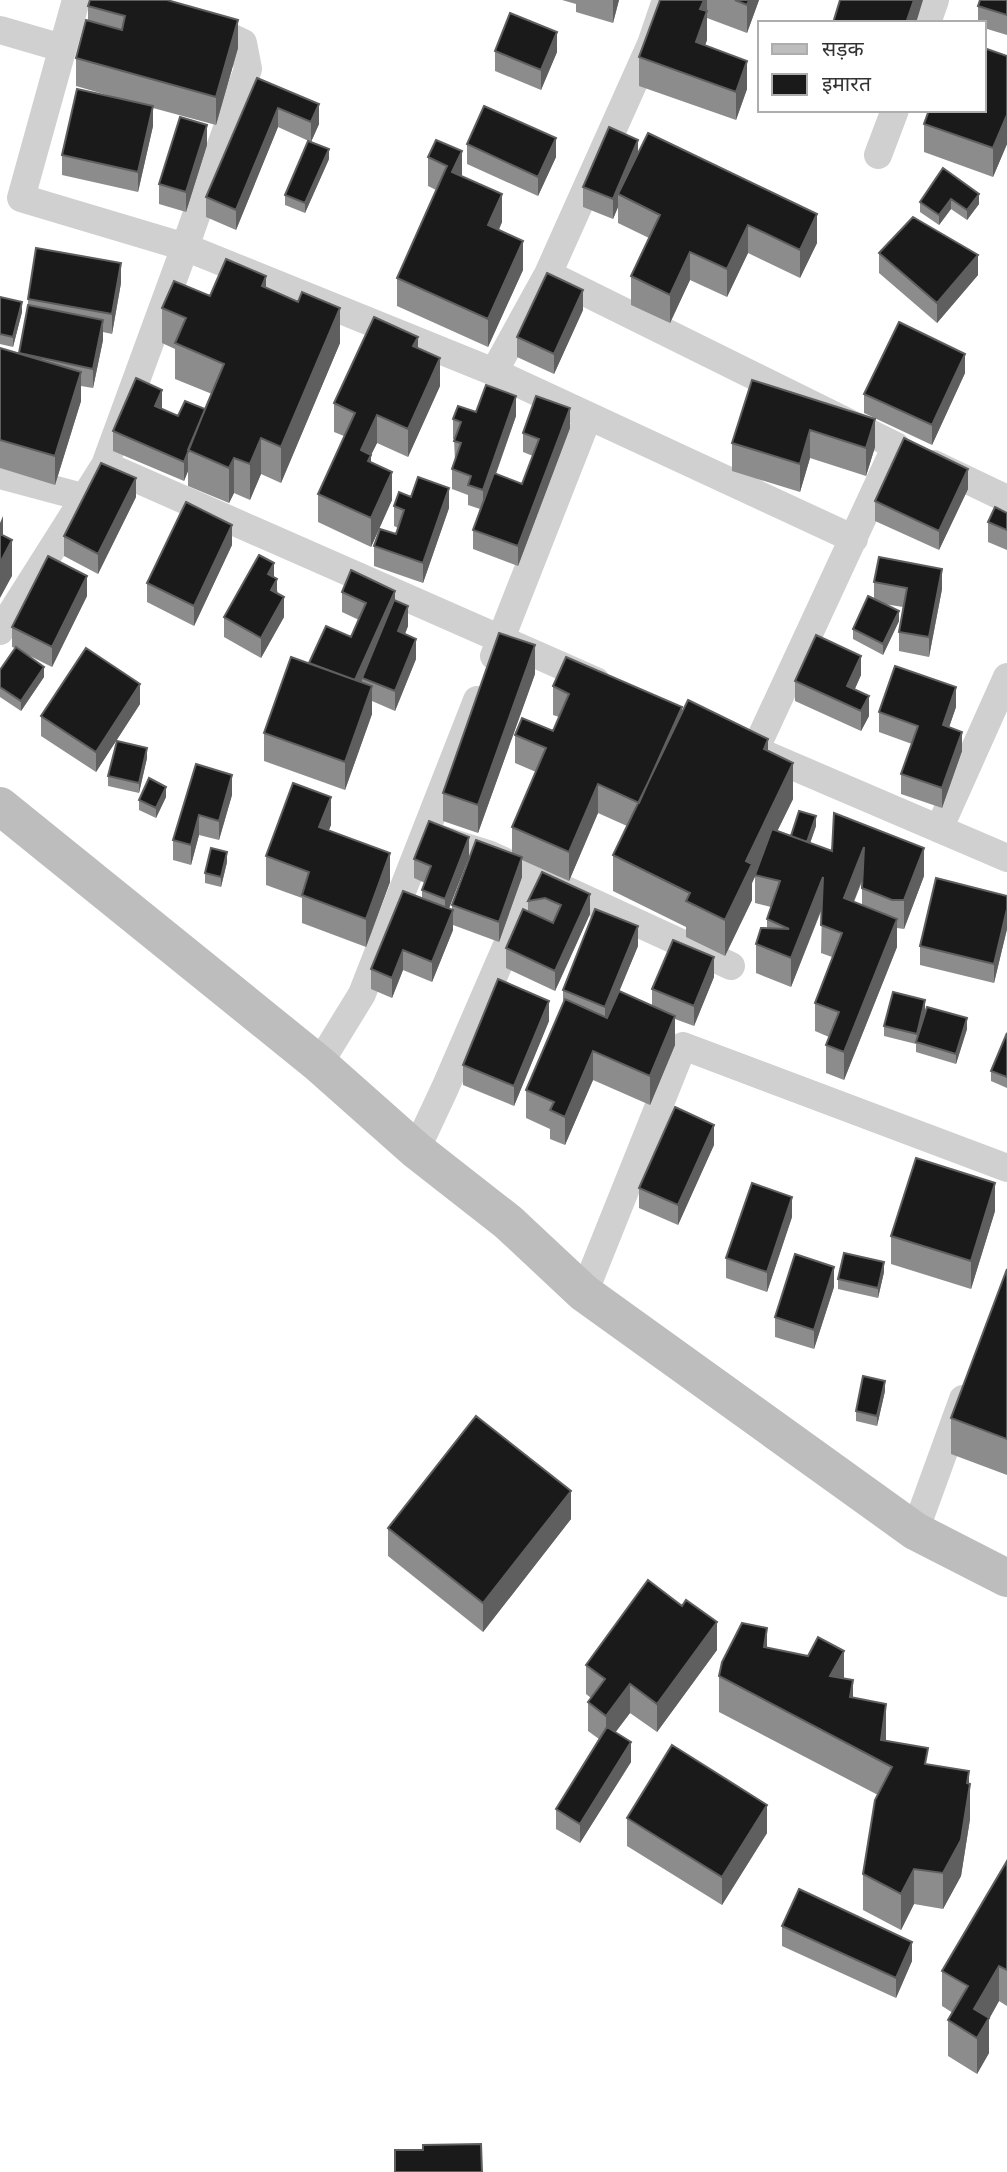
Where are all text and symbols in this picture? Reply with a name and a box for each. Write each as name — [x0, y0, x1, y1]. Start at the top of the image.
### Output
legend — [758, 21, 986, 112]
text: सड़क — [822, 34, 864, 63]
text: इमारत — [822, 69, 872, 98]

